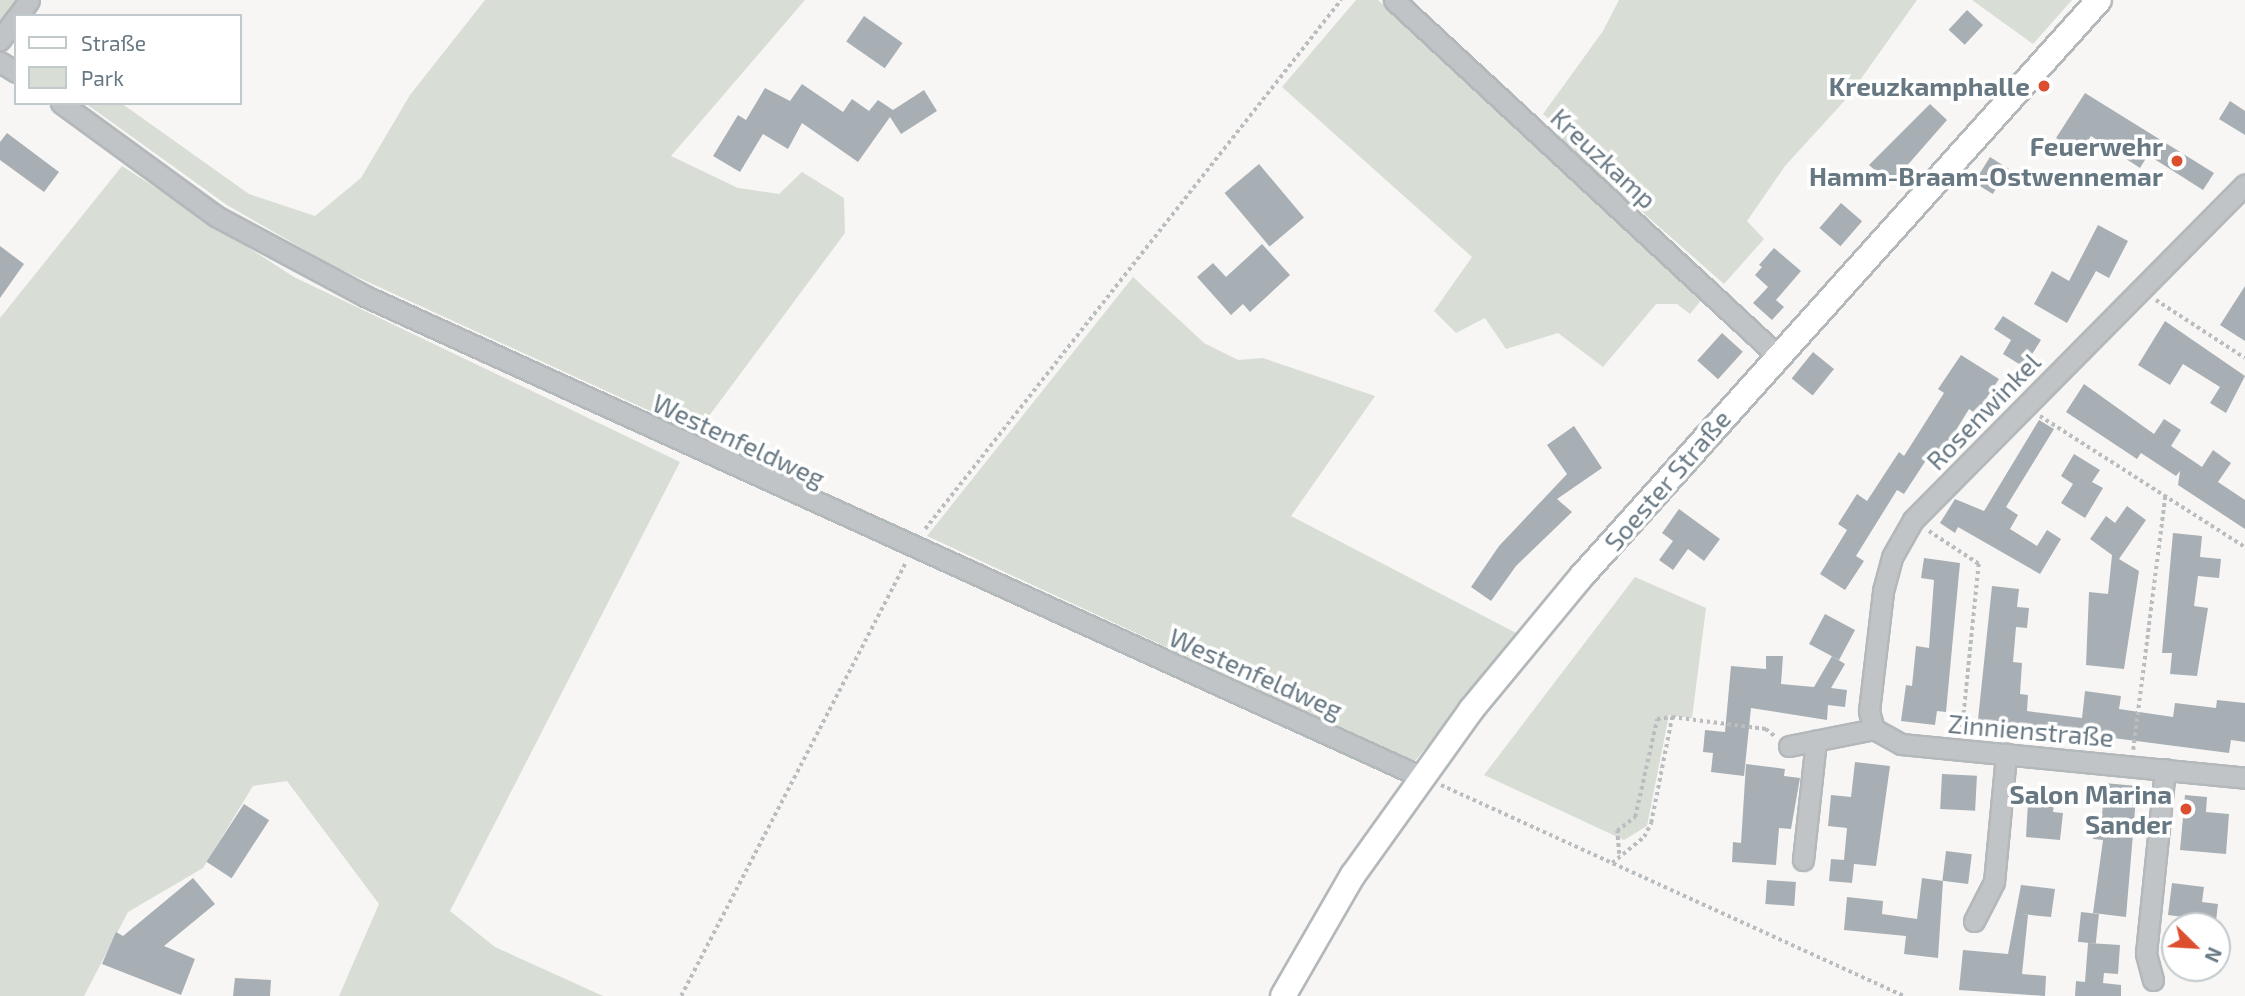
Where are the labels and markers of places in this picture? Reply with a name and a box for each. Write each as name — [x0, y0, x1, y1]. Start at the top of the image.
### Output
place label: Kreuzkamphalle — [1829, 70, 2030, 102]
marker: Kreuzkamphalle — [2036, 78, 2052, 94]
place label: Feuerwehr Hamm-Braam-Ostwennemar — [1809, 130, 2163, 192]
marker: Feuerwehr Hamm-Braam-Ostwennemar — [2169, 153, 2185, 169]
place label: Salon Marina Sander — [2010, 778, 2172, 840]
marker: Salon Marina Sander — [2178, 801, 2194, 817]

